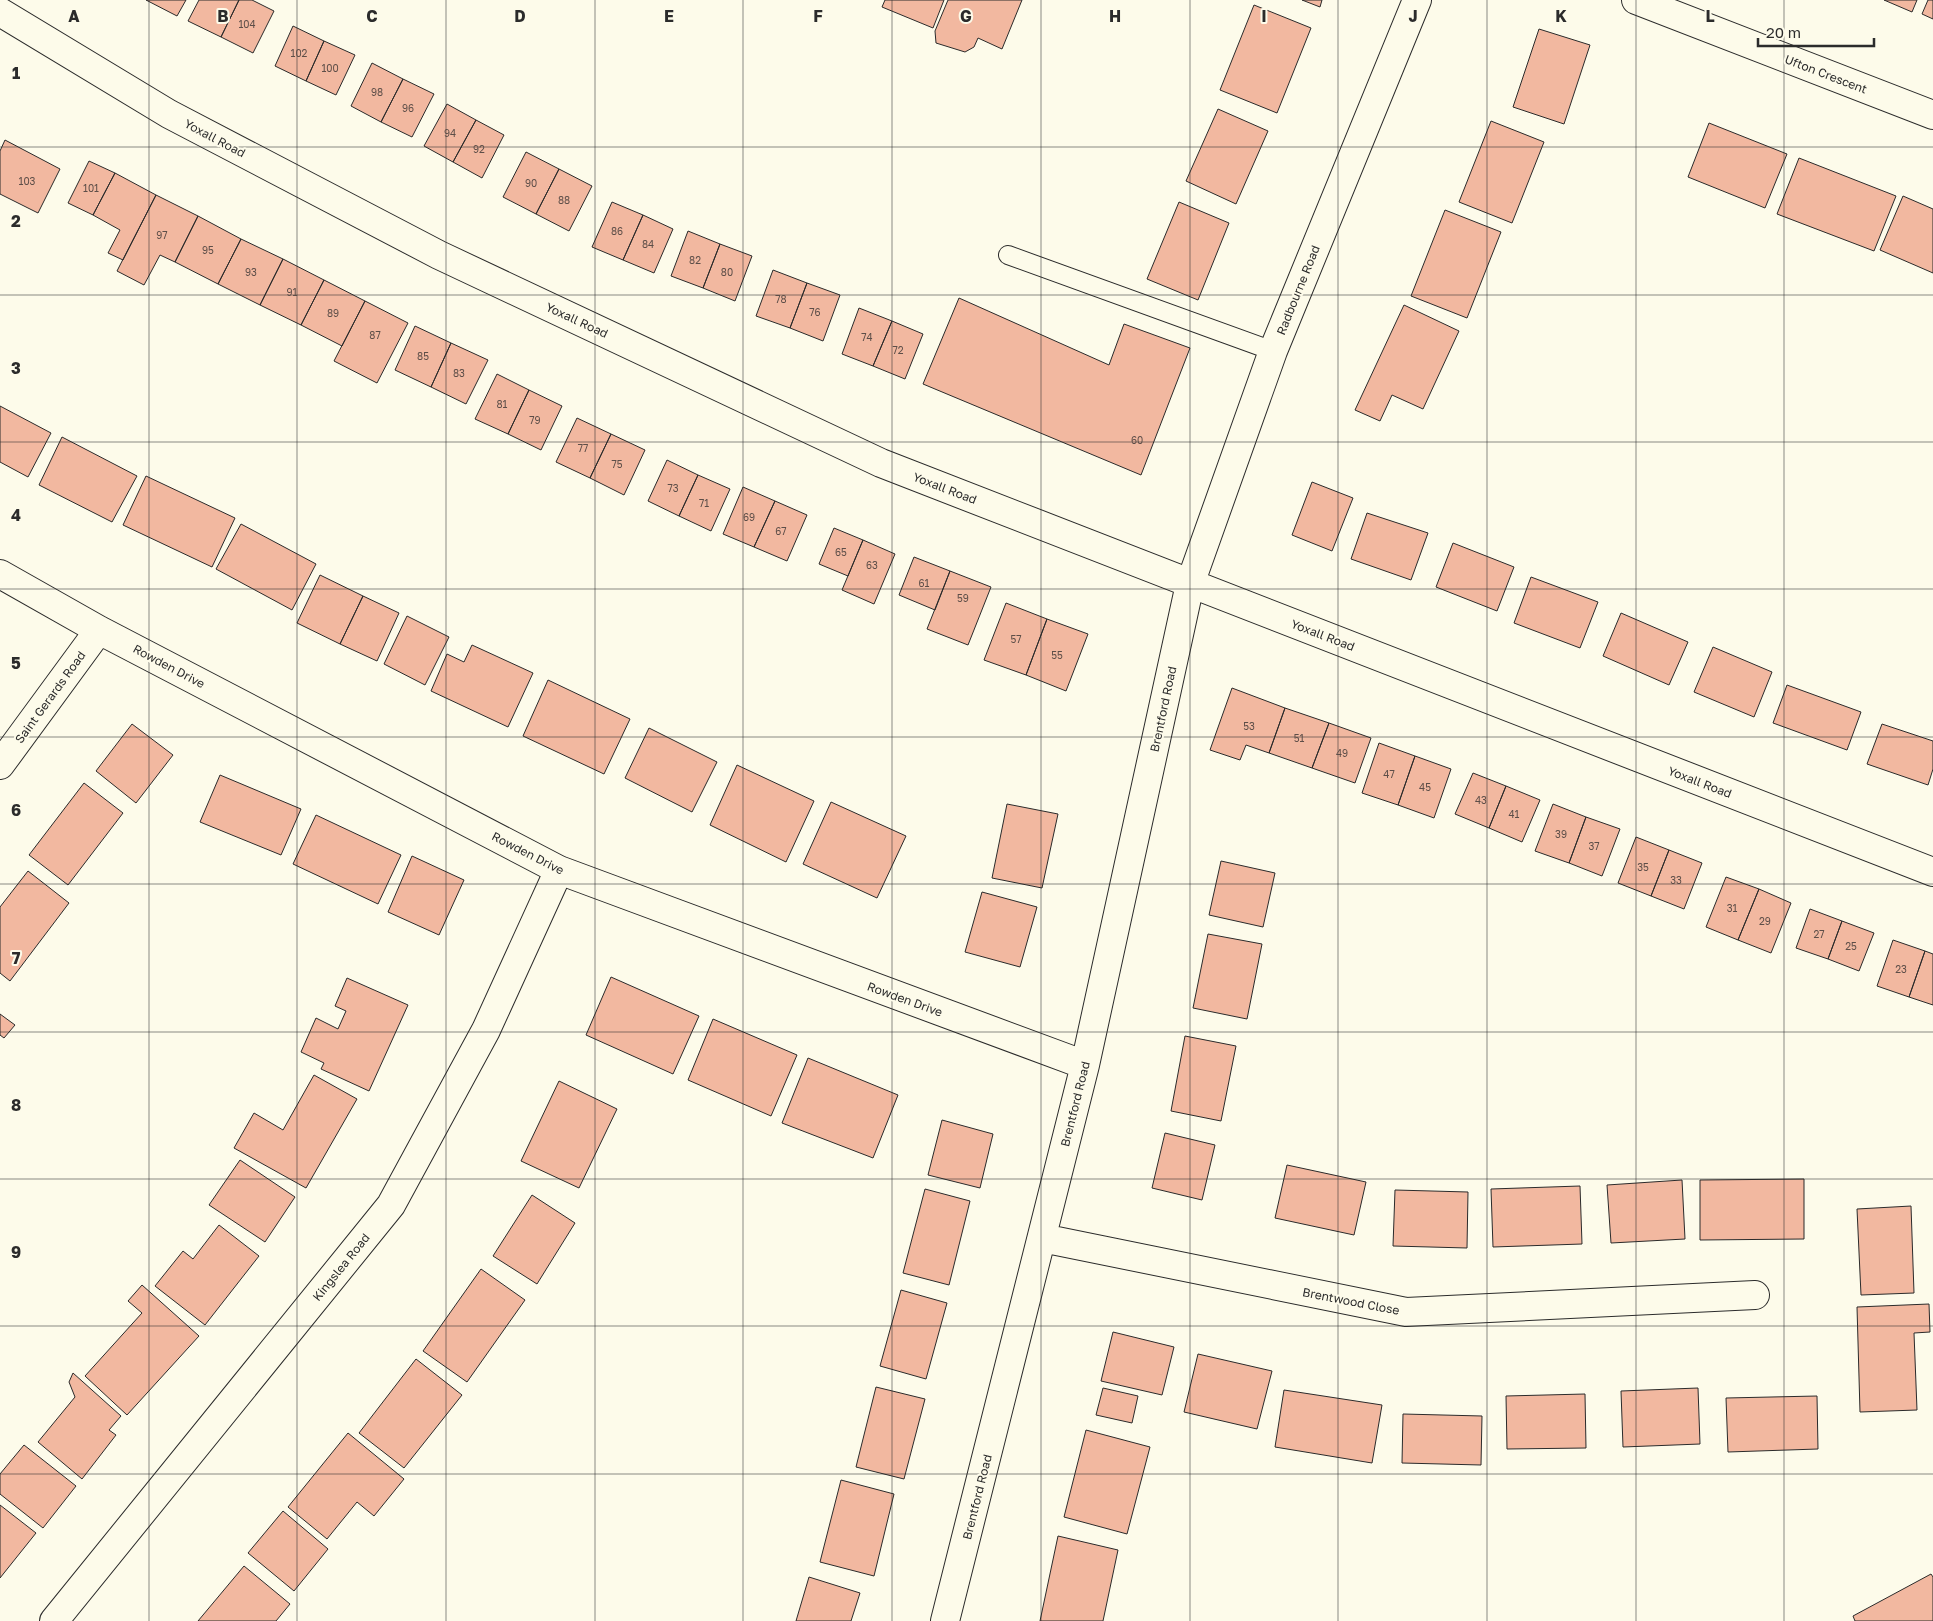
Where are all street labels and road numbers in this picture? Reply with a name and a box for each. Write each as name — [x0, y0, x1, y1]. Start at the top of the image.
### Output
street label: Ufton Crescent — [1783, 51, 1870, 97]
street label: Yoxall Road — [182, 116, 248, 160]
street label: Radbourne Road — [1273, 243, 1323, 337]
street label: Yoxall Road — [543, 299, 611, 341]
street label: Yoxall Road — [911, 469, 979, 507]
street label: Yoxall Road — [1289, 616, 1357, 654]
street label: Rowden Drive — [131, 641, 208, 691]
street label: Saint Gerards Road — [12, 648, 88, 746]
street label: Brentford Road — [1147, 665, 1179, 753]
street label: Yoxall Road — [1666, 763, 1734, 801]
street label: Rowden Drive — [489, 828, 567, 878]
street label: Rowden Drive — [865, 978, 945, 1020]
street label: Brentford Road — [1057, 1060, 1093, 1148]
street label: Kingslea Road — [309, 1230, 373, 1304]
street label: Brentwood Close — [1301, 1284, 1401, 1318]
street label: Brentford Road — [959, 1453, 995, 1541]

